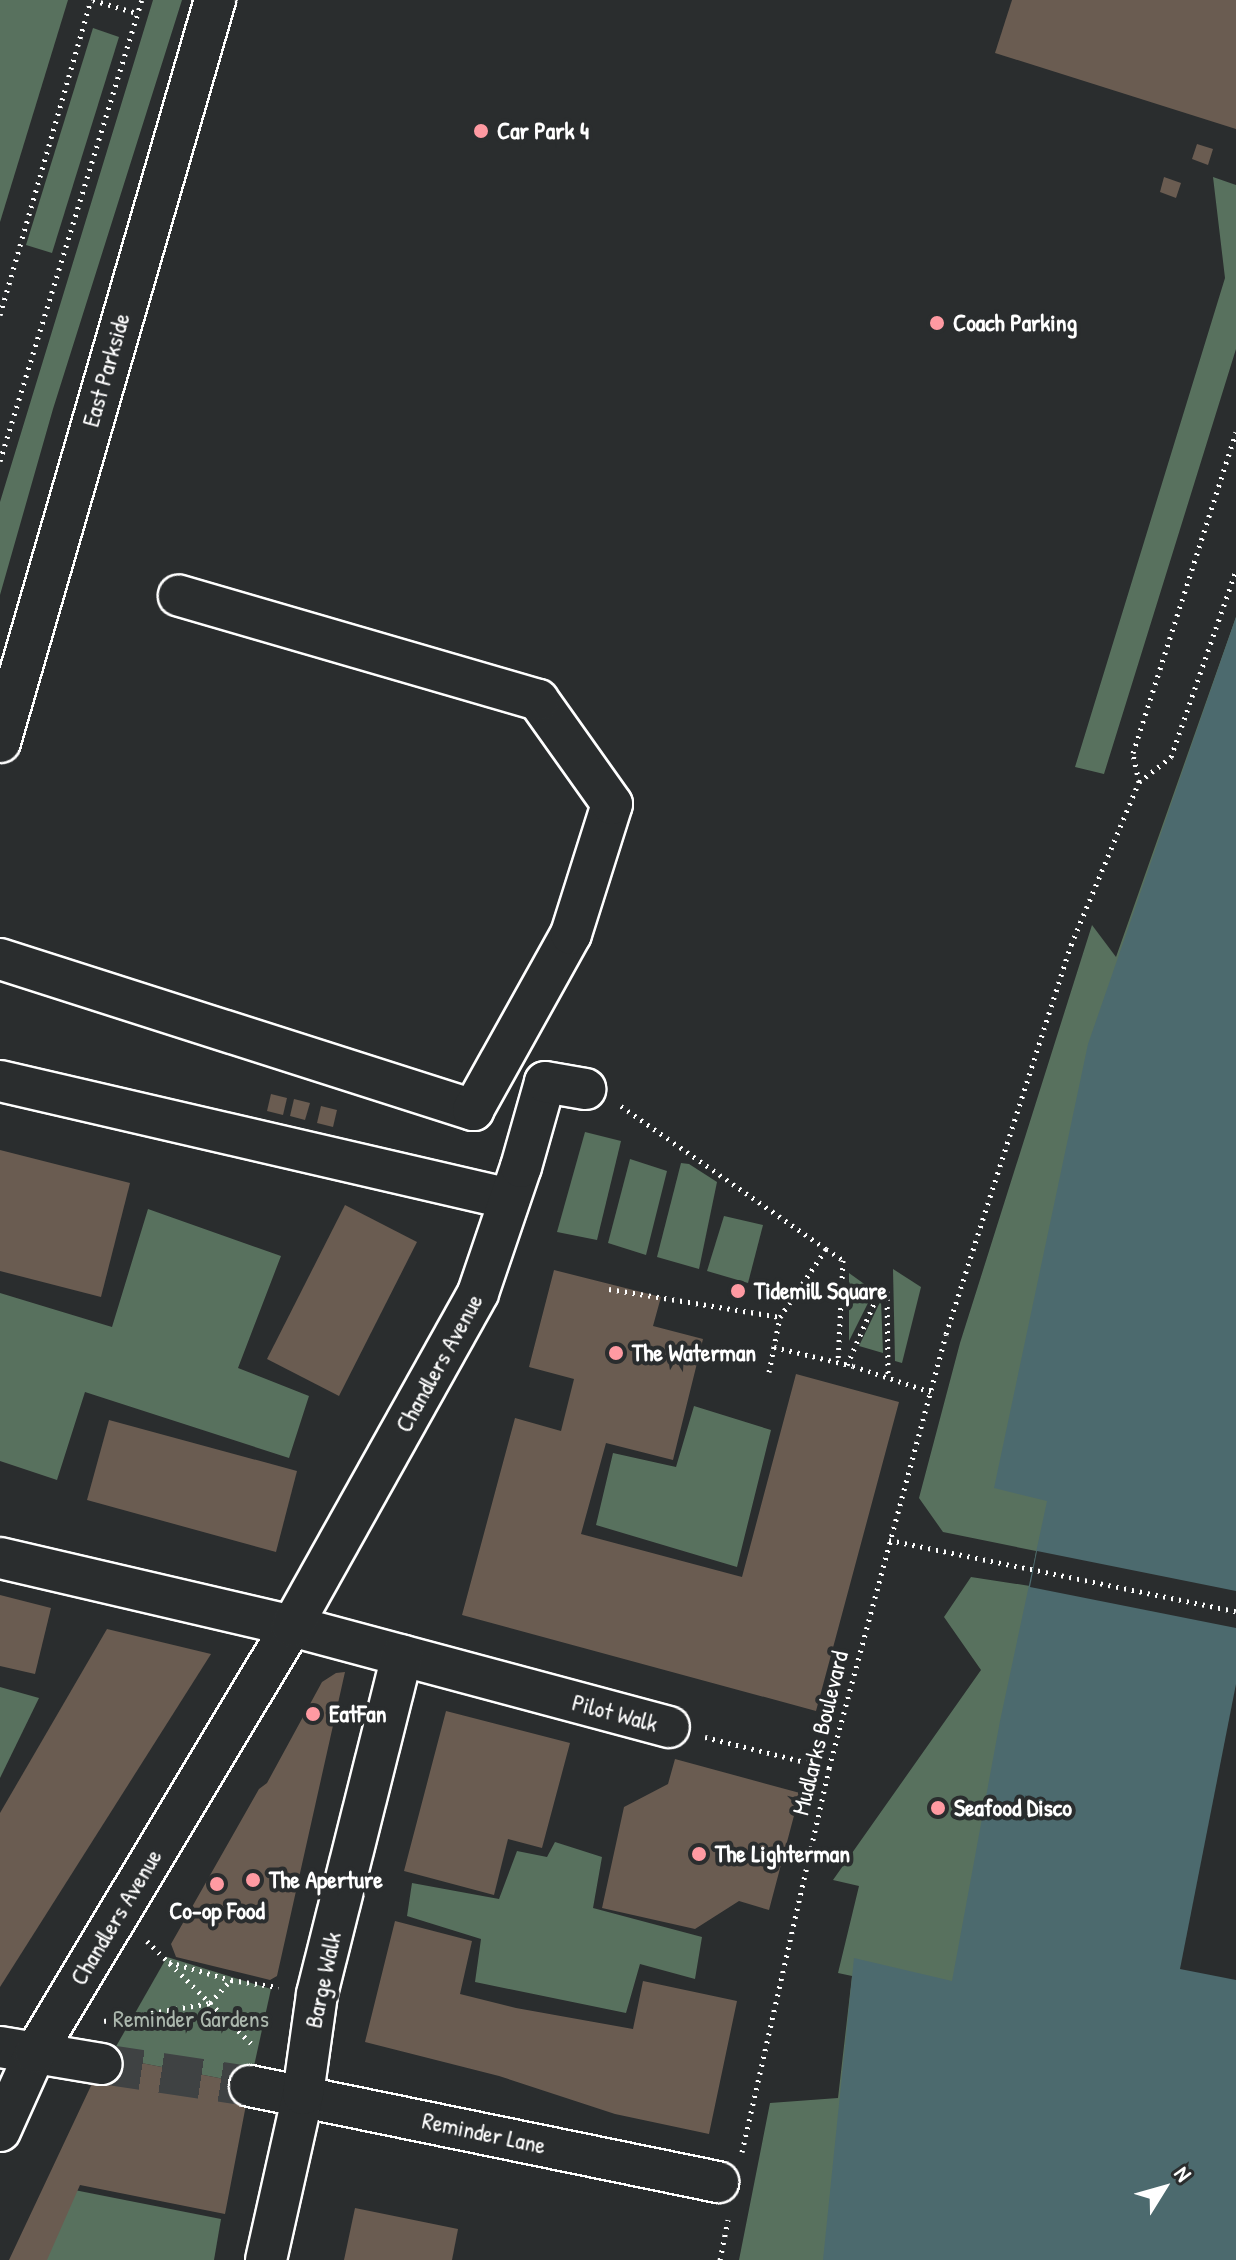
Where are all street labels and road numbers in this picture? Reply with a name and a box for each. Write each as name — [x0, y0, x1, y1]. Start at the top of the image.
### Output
street label: East Parkside — [76, 310, 136, 430]
street label: Chandlers Avenue — [389, 1289, 489, 1437]
street label: Mudlarks Boulevard — [786, 1648, 854, 1818]
street label: Pilot Walk — [569, 1688, 661, 1738]
street label: Chandlers Avenue — [64, 1844, 168, 1990]
street label: Barge Walk — [299, 1930, 347, 2030]
street label: Reminder Lane — [420, 2106, 548, 2160]

